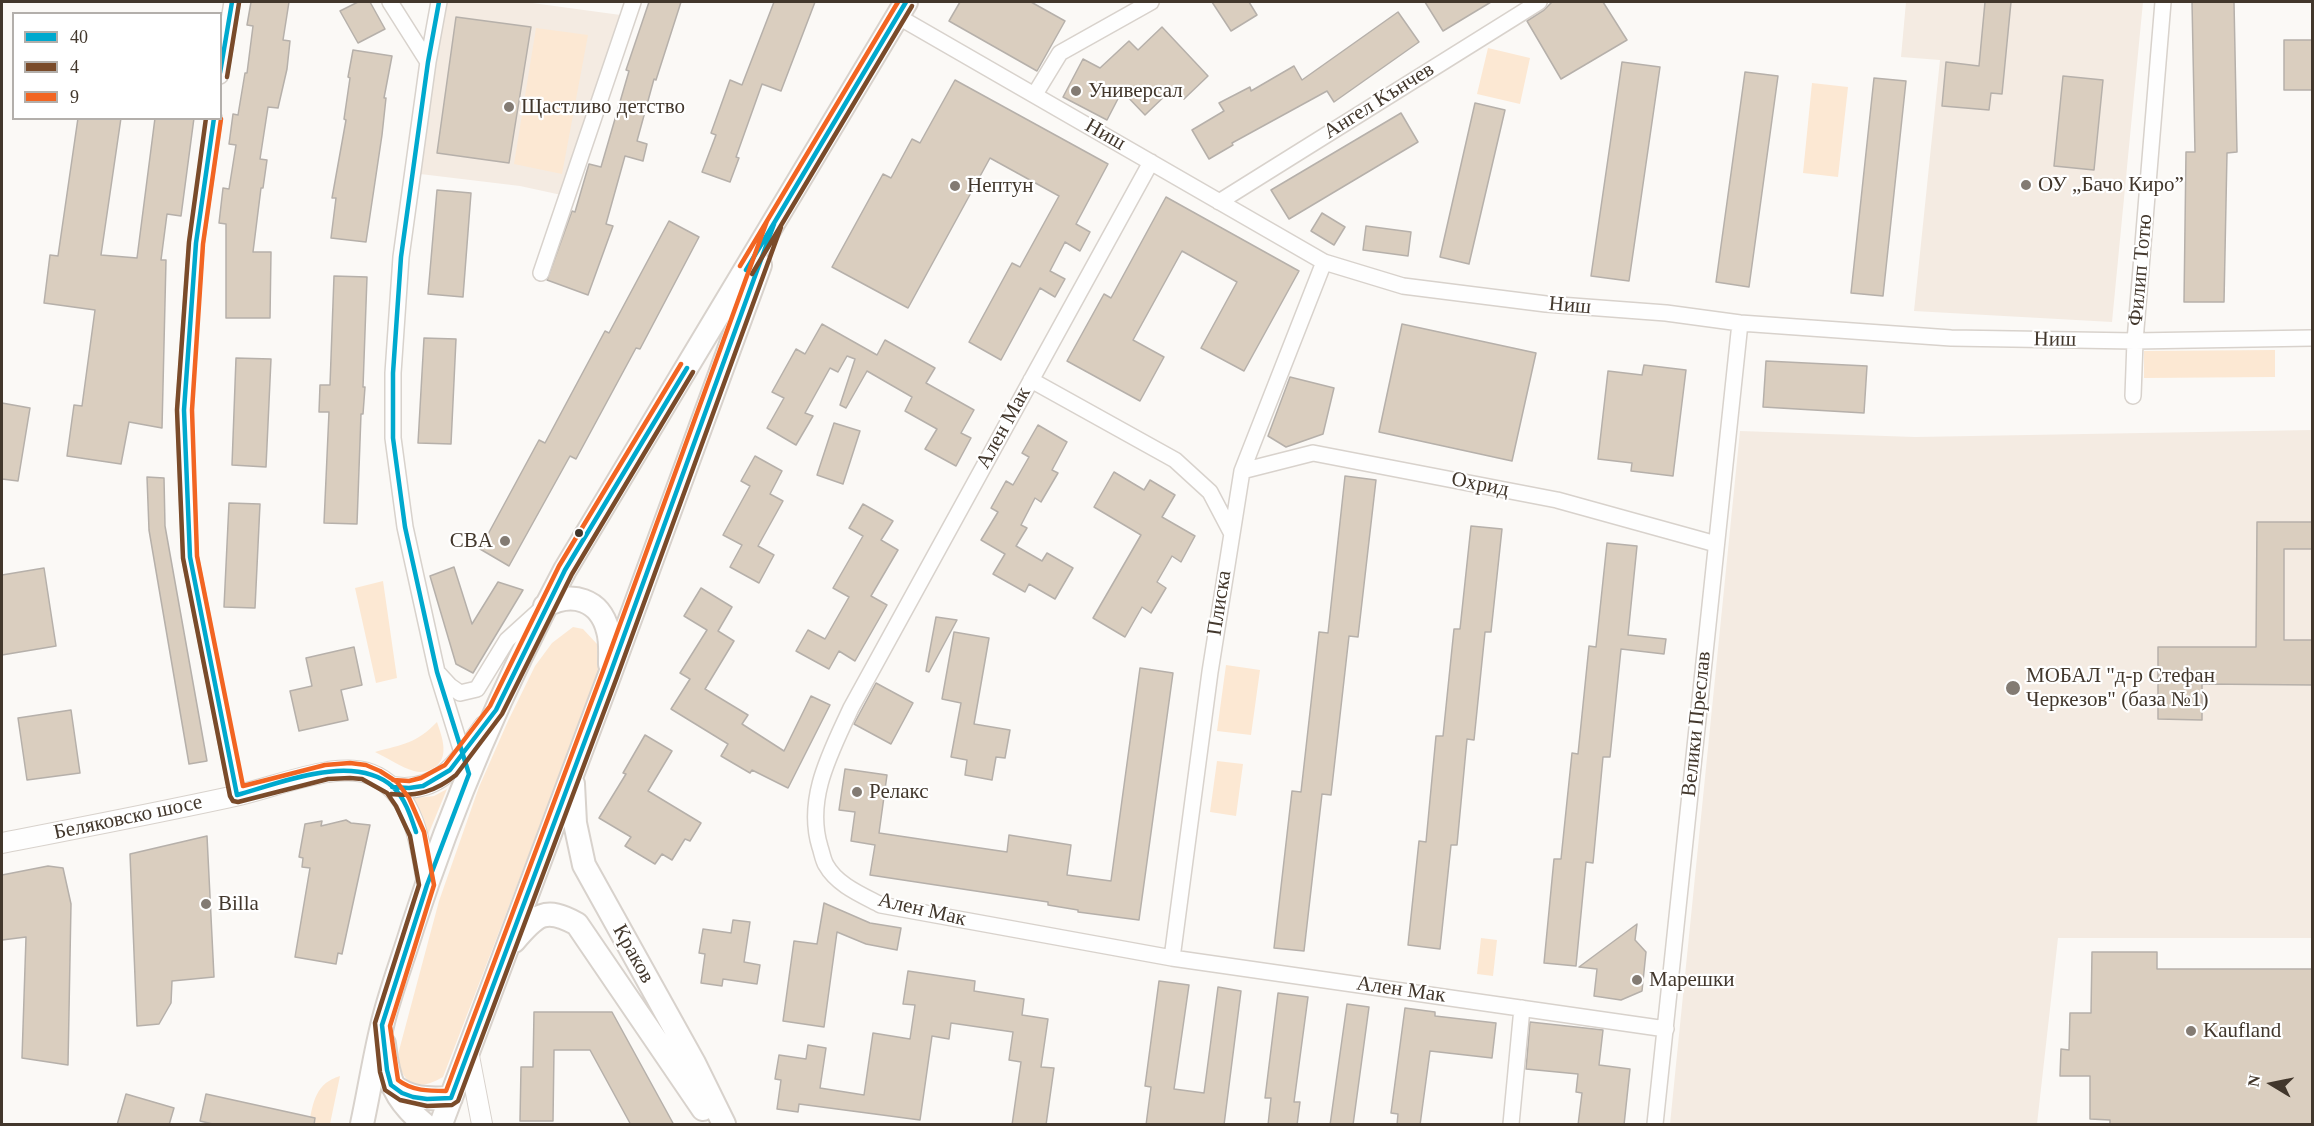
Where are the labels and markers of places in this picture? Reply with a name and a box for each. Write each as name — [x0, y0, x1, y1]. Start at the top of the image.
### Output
place label: Универсал — [1088, 78, 1183, 104]
marker: Универсал — [1069, 84, 1083, 98]
place label: Щастливо детство — [521, 94, 685, 120]
marker: Щастливо детство — [502, 100, 516, 114]
place label: ОУ „Бачо Киро” — [2038, 172, 2184, 198]
place label: Нептун — [967, 173, 1033, 199]
marker: ОУ „Бачо Киро” — [2019, 178, 2033, 192]
marker: Нептун — [948, 179, 962, 193]
unlabelled marker — [573, 527, 585, 539]
place label: CBA — [450, 528, 493, 554]
marker: CBA — [498, 534, 512, 548]
place label: МОБАЛ "д-р Стефан Черкезов" (база №1) — [2026, 663, 2215, 713]
marker: МОБАЛ "д-р Стефан Черкезов" (база №1) — [2004, 679, 2022, 697]
place label: Релакс — [869, 779, 929, 805]
marker: Релакс — [850, 785, 864, 799]
place label: Billa — [218, 891, 259, 917]
marker: Billa — [199, 897, 213, 911]
place label: Марешки — [1649, 967, 1734, 993]
marker: Марешки — [1630, 973, 1644, 987]
place label: Kaufland — [2203, 1018, 2281, 1044]
marker: Kaufland — [2184, 1024, 2198, 1038]

